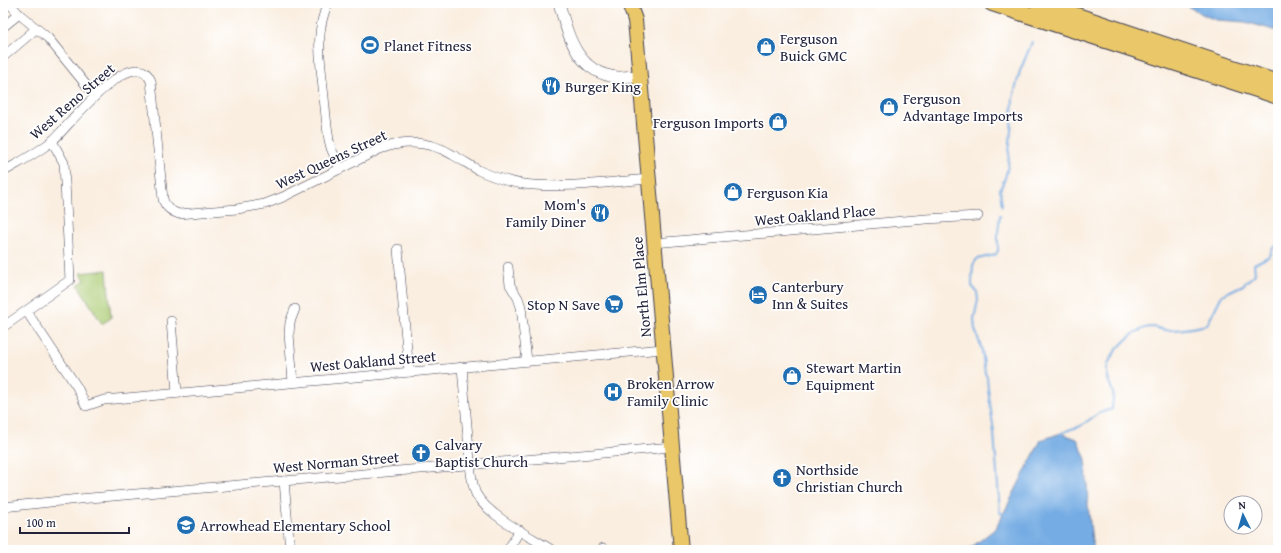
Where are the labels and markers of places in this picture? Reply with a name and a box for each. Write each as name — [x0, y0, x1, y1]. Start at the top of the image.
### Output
place label: Ferguson Buick GMC — [780, 28, 847, 66]
sports icon: Planet Fitness — [359, 34, 381, 56]
place label: Planet Fitness — [384, 35, 472, 56]
shop icon: Ferguson Buick GMC — [755, 36, 777, 58]
restaurant icon: Burger King — [540, 75, 562, 97]
place label: Burger King — [565, 76, 641, 97]
place label: Ferguson Advantage Imports — [903, 88, 1023, 126]
shop icon: Ferguson Advantage Imports — [878, 96, 900, 118]
shop icon: Ferguson Imports — [767, 111, 789, 133]
place label: Ferguson Imports — [653, 112, 764, 133]
shop icon: Ferguson Kia — [722, 181, 744, 203]
place label: Ferguson Kia — [747, 182, 828, 203]
place label: Mom's Family Diner — [506, 194, 586, 232]
restaurant icon: Mom's Family Diner — [589, 202, 611, 224]
place label: Canterbury Inn & Suites — [772, 276, 848, 314]
hotel icon: Canterbury Inn & Suites — [747, 284, 769, 306]
supermarket icon: Stop N Save — [603, 293, 625, 315]
place label: Stop N Save — [527, 294, 600, 315]
place label: Stewart Martin Equipment — [806, 357, 902, 395]
shop icon: Stewart Martin Equipment — [781, 365, 803, 387]
place label: Broken Arrow Family Clinic — [627, 373, 715, 411]
hospital icon: Broken Arrow Family Clinic — [602, 381, 624, 403]
place label: Calvary Baptist Church — [435, 434, 529, 472]
church icon: Calvary Baptist Church — [410, 442, 432, 464]
place label: Northside Christian Church — [796, 459, 903, 497]
church icon: Northside Christian Church — [771, 467, 793, 489]
school or university icon: Arrowhead Elementary School — [175, 514, 197, 536]
place label: Arrowhead Elementary School — [200, 515, 391, 536]

